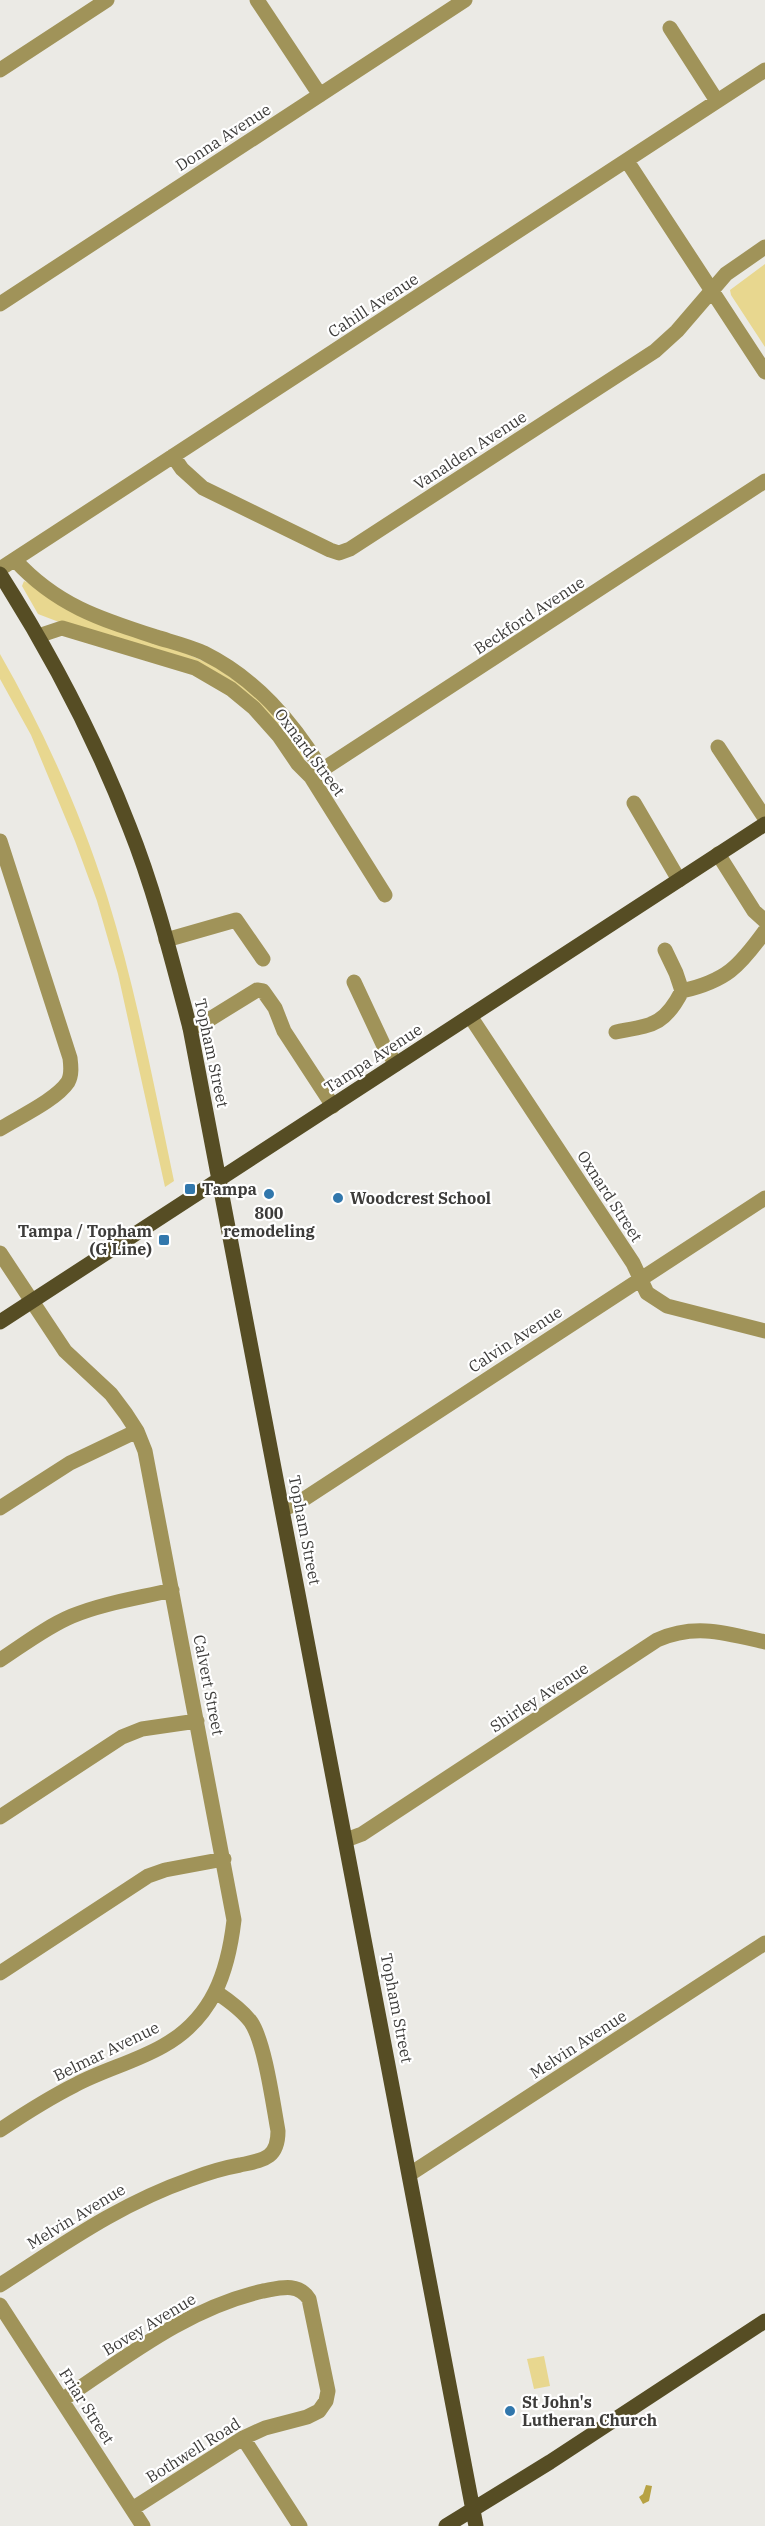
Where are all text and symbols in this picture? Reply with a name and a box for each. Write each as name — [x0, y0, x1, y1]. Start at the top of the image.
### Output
street label: Donna Avenue — [172, 99, 274, 175]
street label: Cahill Avenue — [324, 268, 422, 342]
street label: Vanalden Avenue — [410, 406, 530, 494]
street label: Beckford Avenue — [470, 572, 588, 658]
street label: Oxnard Street — [270, 704, 350, 800]
street label: Topham Street — [191, 997, 233, 1110]
street label: Tampa Avenue — [320, 1019, 426, 1097]
street label: Oxnard Street — [573, 1147, 647, 1246]
place label: Tampa — [202, 1179, 257, 1199]
marker: Tampa — [183, 1182, 197, 1196]
marker: 800 remodeling — [262, 1187, 276, 1201]
place label: Woodcrest School — [350, 1188, 491, 1208]
marker: Woodcrest School — [331, 1191, 345, 1205]
place label: 800 remodeling — [223, 1203, 315, 1241]
place label: Tampa / Topham (G Line) — [18, 1221, 152, 1259]
marker: Tampa / Topham (G Line) — [157, 1233, 171, 1247]
street label: Calvin Avenue — [464, 1301, 566, 1377]
street label: Topham Street — [285, 1474, 325, 1587]
street label: Calvert Street — [189, 1633, 229, 1737]
street label: Shirley Avenue — [486, 1658, 592, 1736]
street label: Topham Street — [377, 1952, 417, 2065]
street label: Melvin Avenue — [526, 2005, 630, 2083]
street label: Belmar Avenue — [50, 2017, 162, 2085]
street label: Melvin Avenue — [23, 2179, 129, 2253]
street label: Bovey Avenue — [99, 2288, 199, 2360]
street label: Friar Street — [55, 2364, 119, 2448]
place label: St John's Lutheran Church — [522, 2392, 657, 2430]
marker: St John's Lutheran Church — [503, 2404, 517, 2418]
street label: Bothwell Road — [142, 2413, 244, 2487]

